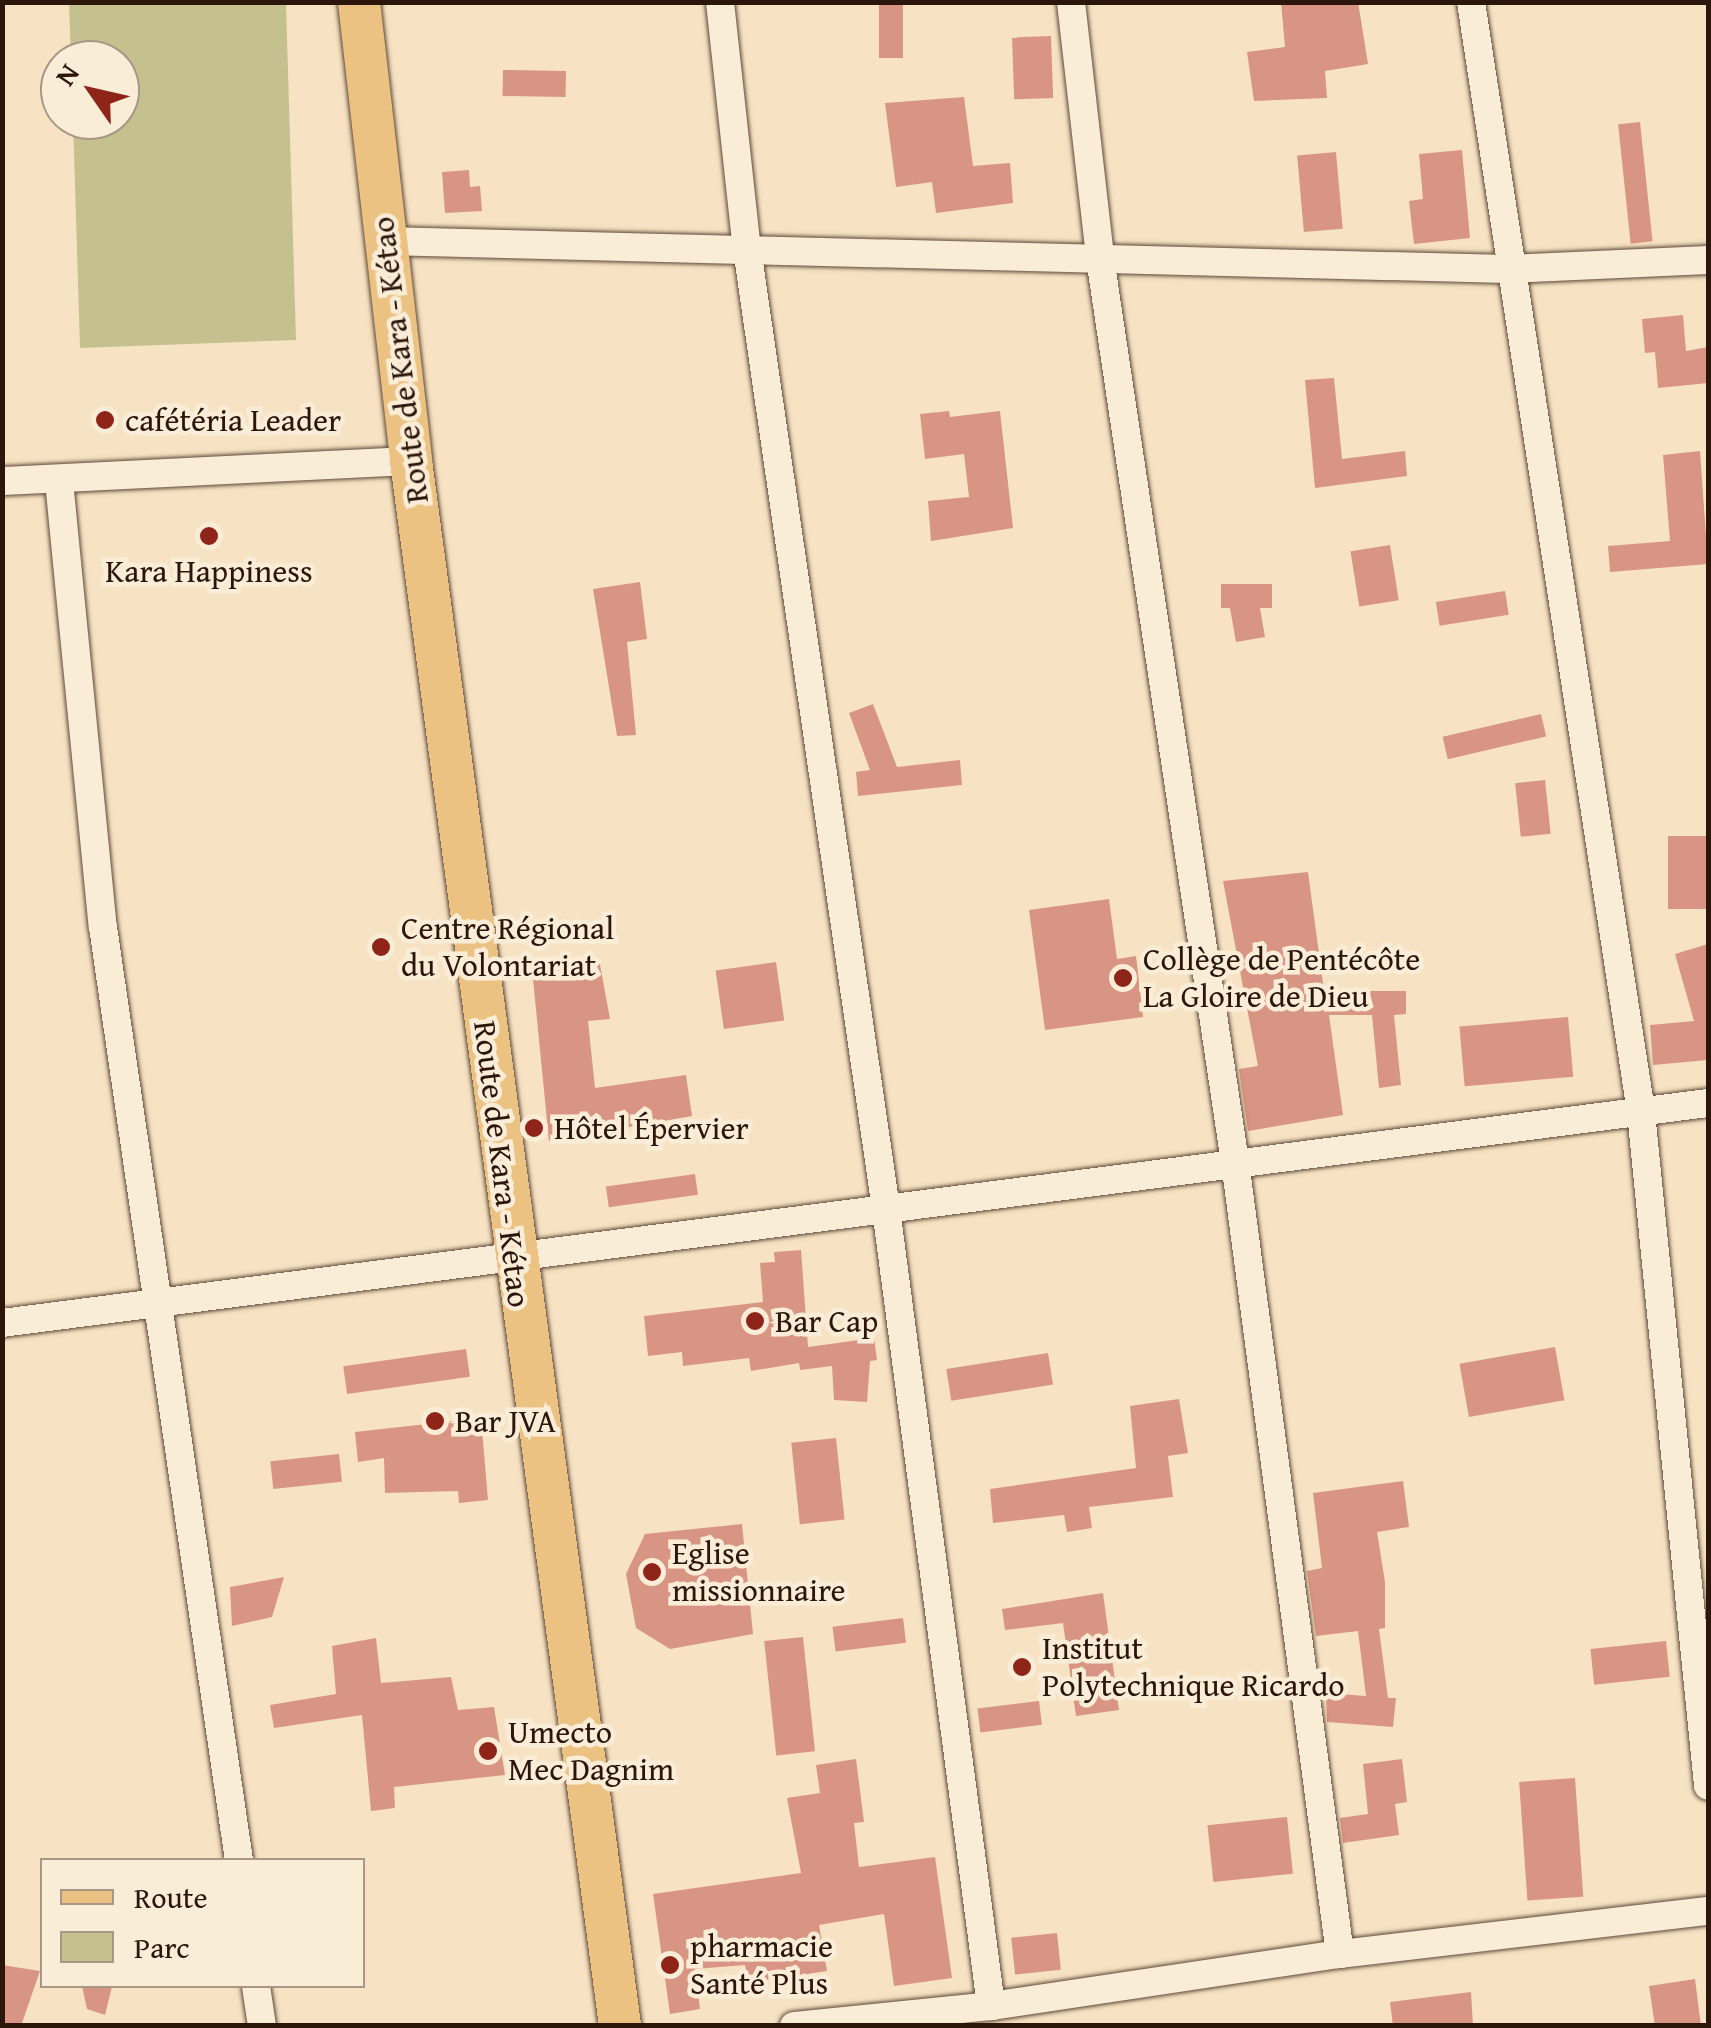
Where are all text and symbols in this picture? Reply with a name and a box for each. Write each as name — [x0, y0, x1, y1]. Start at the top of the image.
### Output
north arrow — [40, 40, 140, 140]
text: N — [44, 55, 89, 93]
street label: Route de Kara - Kétao — [363, 215, 437, 505]
place label: cafétéria Leader — [125, 401, 341, 439]
marker: cafétéria Leader — [94, 409, 116, 431]
marker: Kara Happiness — [198, 525, 220, 547]
place label: Kara Happiness — [105, 552, 313, 590]
place label: Centre Régional du Volontariat — [401, 910, 614, 985]
marker: Centre Régional du Volontariat — [370, 936, 392, 958]
place label: Collège de Pentécôte La Gloire de Dieu — [1143, 941, 1420, 1016]
marker: Collège de Pentécôte La Gloire de Dieu — [1112, 967, 1134, 989]
street label: Route de Kara - Kétao — [465, 1019, 539, 1309]
place label: Hôtel Épervier — [554, 1109, 749, 1147]
marker: Hôtel Épervier — [523, 1117, 545, 1139]
place label: Bar Cap — [775, 1302, 878, 1340]
marker: Bar Cap — [744, 1310, 766, 1332]
place label: Bar JVA — [455, 1402, 556, 1440]
marker: Bar JVA — [424, 1410, 446, 1432]
place label: Eglise missionnaire — [672, 1535, 846, 1610]
marker: Eglise missionnaire — [641, 1561, 663, 1583]
place label: Institut Polytechnique Ricardo — [1042, 1630, 1345, 1705]
marker: Institut Polytechnique Ricardo — [1011, 1656, 1033, 1678]
place label: Umecto Mec Dagnim — [508, 1714, 674, 1789]
marker: Umecto Mec Dagnim — [477, 1740, 499, 1762]
legend — [40, 1858, 365, 1988]
text: Route — [134, 1875, 207, 1919]
text: Parc — [134, 1925, 190, 1969]
place label: pharmacie Santé Plus — [690, 1928, 833, 2003]
marker: pharmacie Santé Plus — [659, 1954, 681, 1976]

